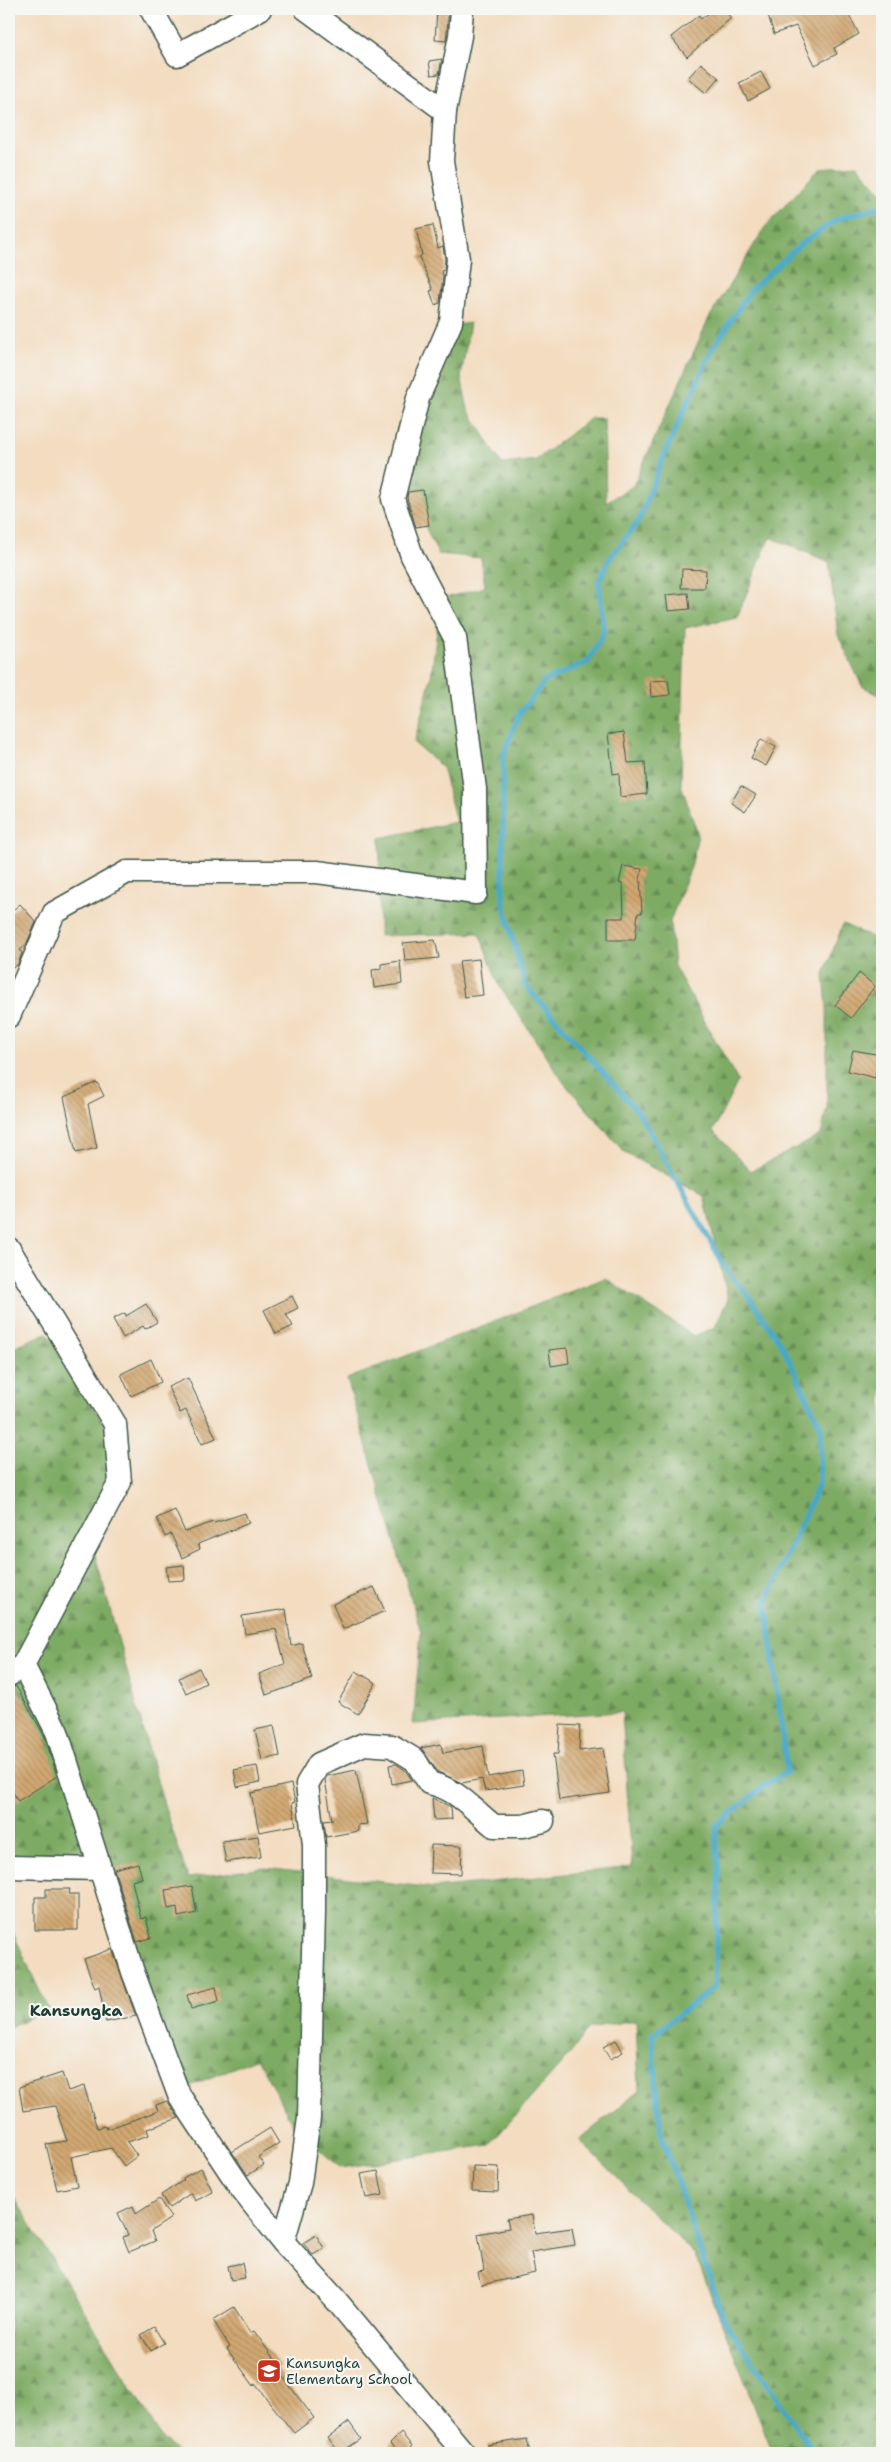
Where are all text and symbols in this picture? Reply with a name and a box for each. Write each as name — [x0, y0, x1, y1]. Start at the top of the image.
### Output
district label: Kansungka — [30, 2000, 122, 2021]
place label: Kansungka Elementary School — [286, 2354, 413, 2388]
school or university icon: Kansungka Elementary School — [256, 2358, 282, 2384]

